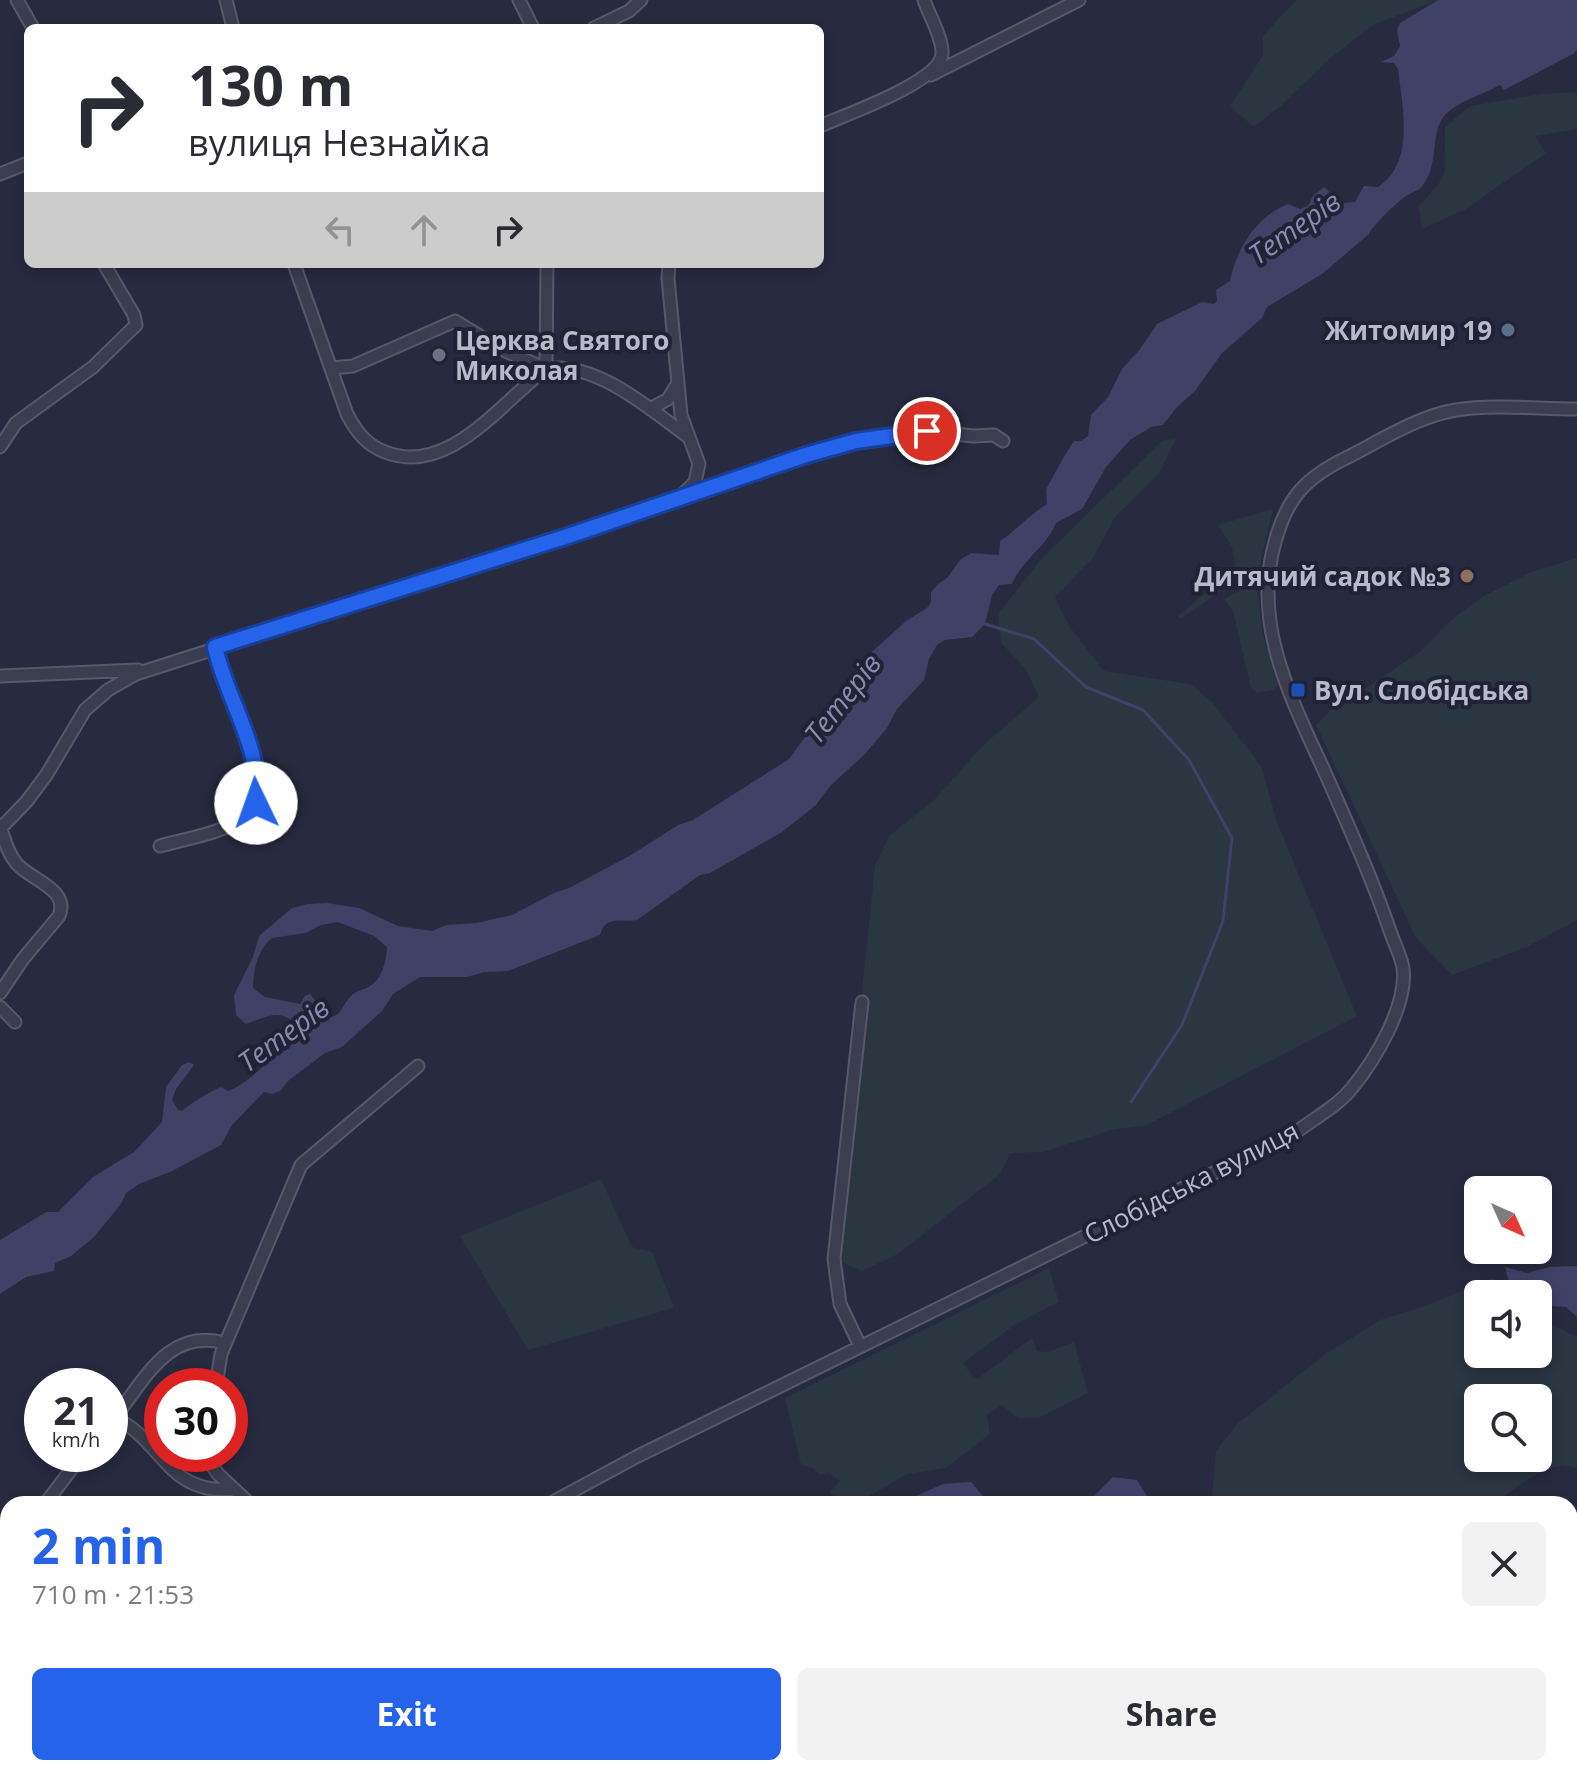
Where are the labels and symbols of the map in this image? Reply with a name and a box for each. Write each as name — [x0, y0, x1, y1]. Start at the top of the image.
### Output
water label: Тетерів — [1240, 181, 1348, 273]
place label: Житомир 19 — [1325, 312, 1492, 348]
marker: Житомир 19 — [1499, 321, 1517, 339]
place label: Церква Святого Миколая — [455, 322, 669, 388]
marker: Церква Святого Миколая — [430, 346, 448, 364]
pin — [893, 397, 961, 465]
place label: Дитячий садок №3 — [1194, 558, 1451, 594]
marker: Дитячий садок №3 — [1458, 567, 1476, 585]
water label: Тетерів — [795, 645, 889, 751]
place label: Вул. Слобідська — [1314, 672, 1529, 708]
marker: Вул. Слобідська — [1289, 681, 1307, 699]
position arrow — [214, 761, 298, 845]
water label: Тетерів — [230, 988, 336, 1080]
street label: Слобідська вулиця — [1078, 1112, 1304, 1252]
north arrow — [1464, 1176, 1552, 1264]
speed limit sign: 30 — [144, 1368, 248, 1472]

